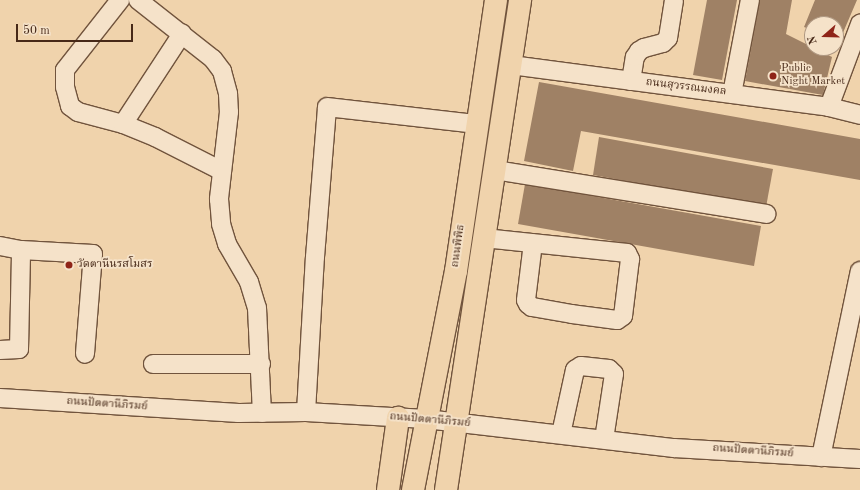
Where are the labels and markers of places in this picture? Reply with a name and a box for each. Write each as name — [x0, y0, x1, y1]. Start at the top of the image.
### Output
place label: Public Night Market — [781, 63, 845, 89]
marker: Public Night Market — [768, 71, 778, 81]
place label: วัดตานีนรสโมสร — [77, 258, 152, 272]
marker: วัดตานีนรสโมสร — [64, 260, 74, 270]

